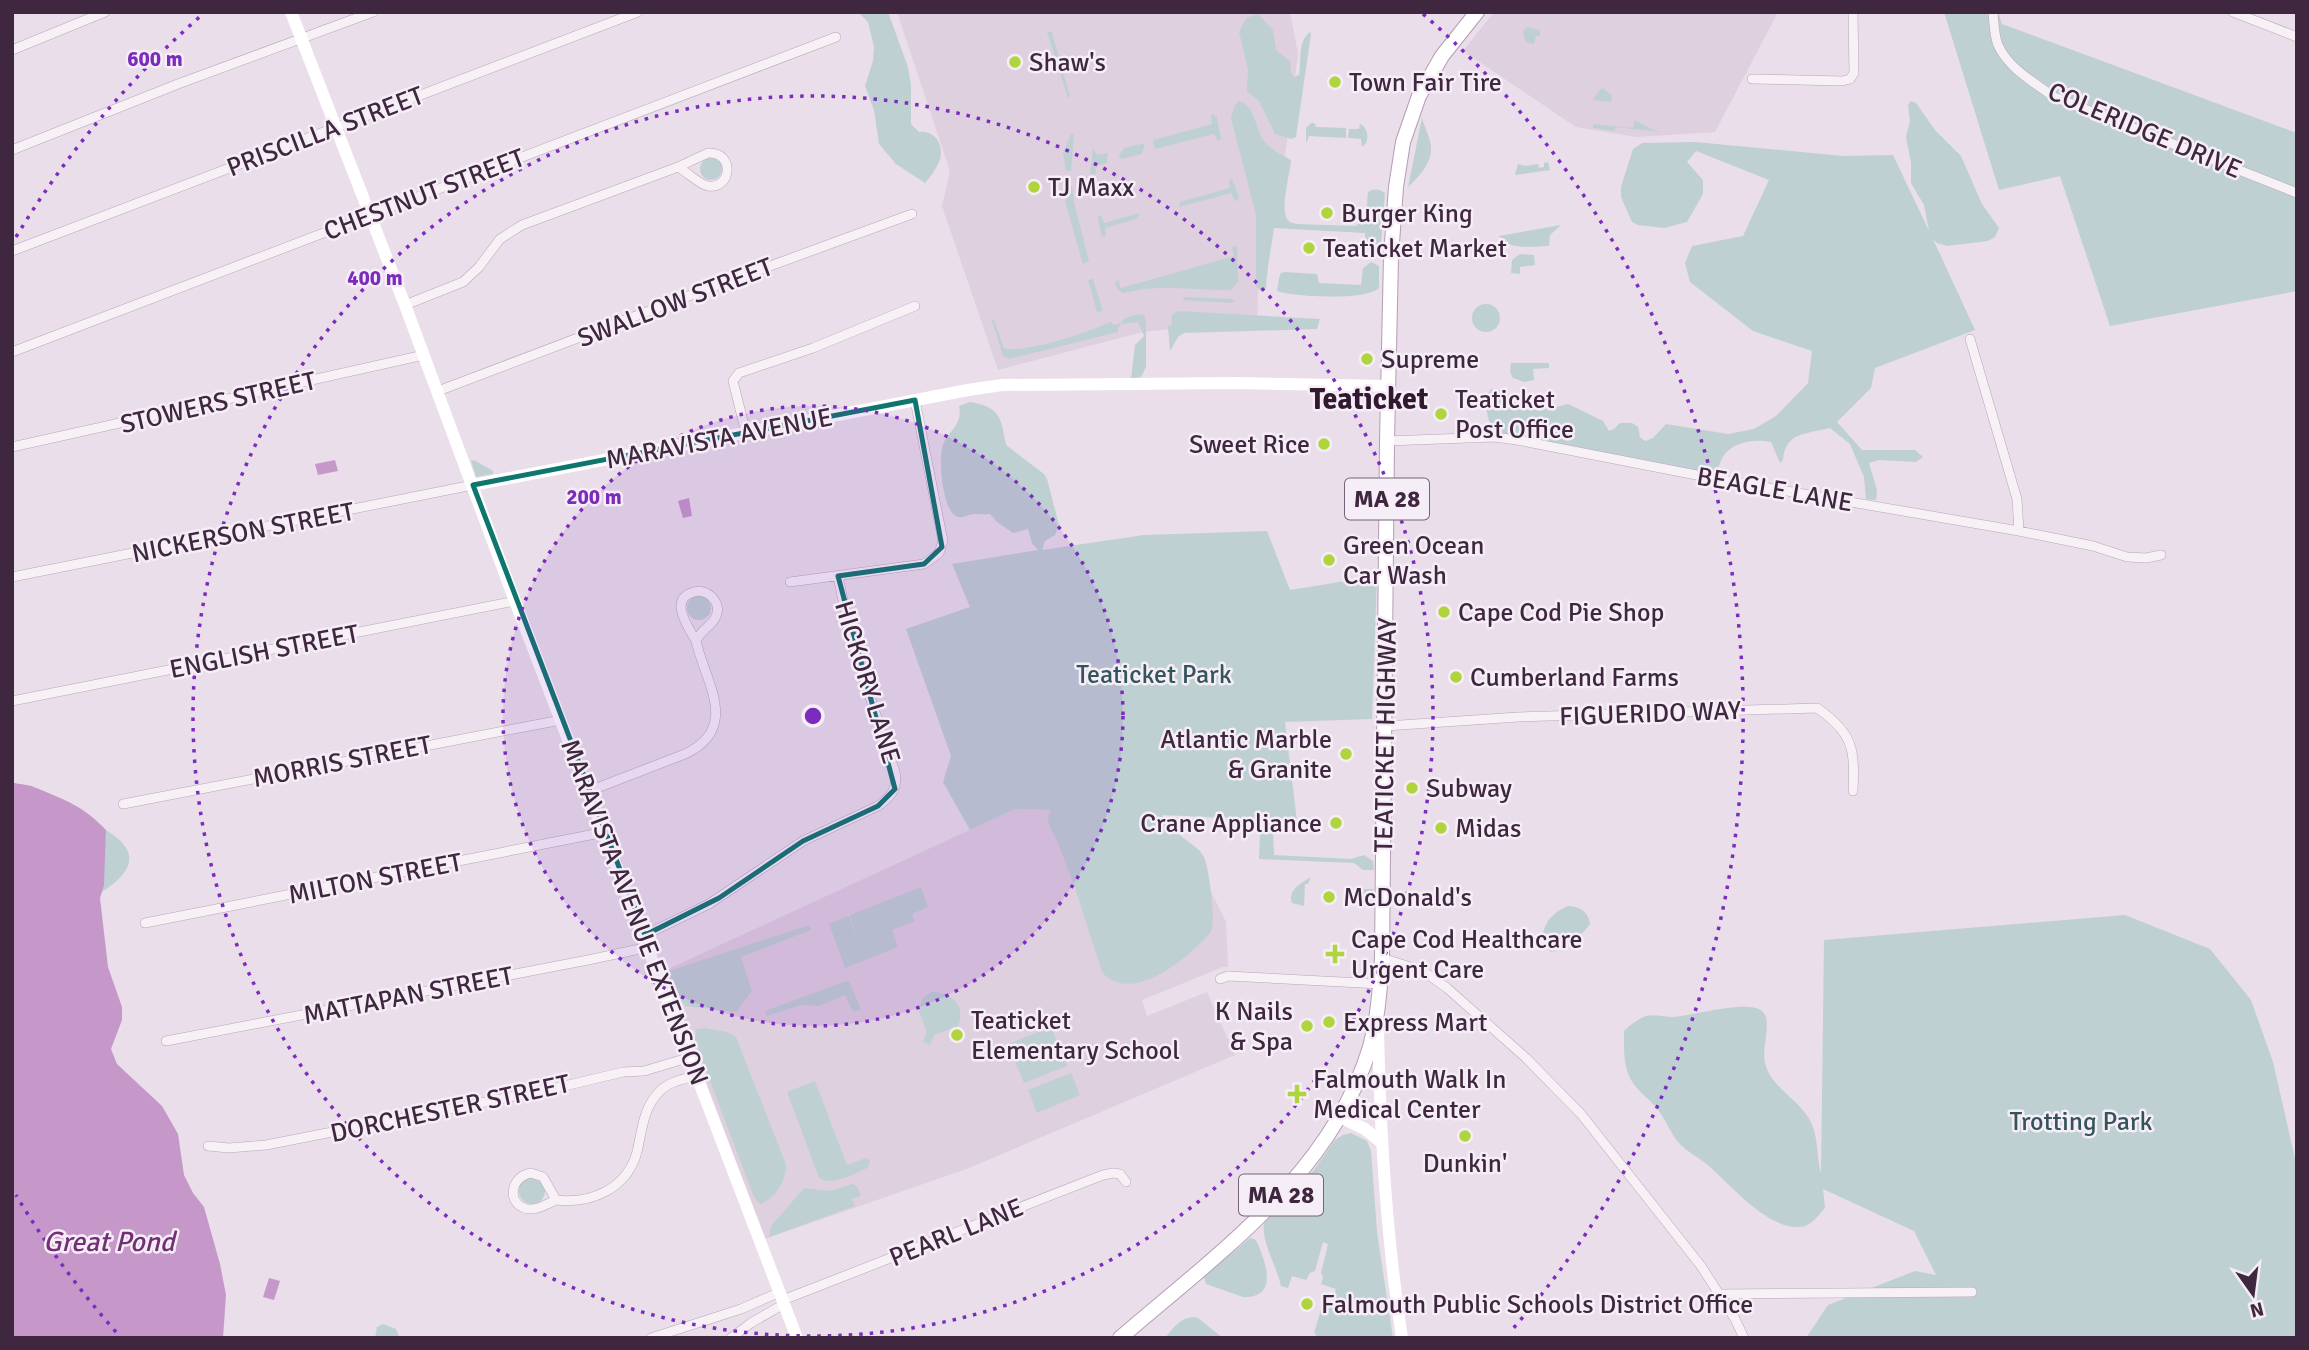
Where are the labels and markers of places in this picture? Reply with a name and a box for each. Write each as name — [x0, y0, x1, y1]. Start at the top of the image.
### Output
place label: Shaw's — [1029, 47, 1106, 79]
marker: Shaw's — [1007, 54, 1023, 70]
place label: Town Fair Tire — [1349, 67, 1502, 99]
marker: Town Fair Tire — [1327, 74, 1343, 90]
place label: TJ Maxx — [1048, 172, 1134, 204]
marker: TJ Maxx — [1026, 179, 1042, 195]
place label: Burger King — [1341, 198, 1473, 230]
marker: Burger King — [1319, 205, 1335, 221]
place label: Teaticket Market — [1323, 233, 1507, 265]
marker: Teaticket Market — [1301, 240, 1317, 256]
place label: Supreme — [1381, 344, 1479, 376]
marker: Supreme — [1359, 351, 1375, 367]
place label: Teaticket Post Office — [1455, 384, 1574, 446]
marker: Teaticket Post Office — [1433, 406, 1449, 422]
place label: Sweet Rice — [1189, 429, 1310, 461]
marker: Sweet Rice — [1316, 436, 1332, 452]
place label: Green Ocean Car Wash — [1343, 530, 1484, 592]
marker: Green Ocean Car Wash — [1321, 552, 1337, 568]
place label: Cape Cod Pie Shop — [1458, 597, 1664, 629]
marker: Cape Cod Pie Shop — [1436, 604, 1452, 620]
place label: Cumberland Farms — [1470, 662, 1679, 694]
marker: Cumberland Farms — [1448, 669, 1464, 685]
centre of rings — [801, 704, 825, 728]
place label: Atlantic Marble & Granite — [1160, 724, 1332, 786]
marker: Atlantic Marble & Granite — [1338, 746, 1354, 762]
place label: Subway — [1426, 773, 1512, 805]
marker: Subway — [1404, 780, 1420, 796]
place label: Crane Appliance — [1140, 808, 1322, 840]
place label: Midas — [1455, 813, 1521, 845]
marker: Crane Appliance — [1328, 815, 1344, 831]
marker: Midas — [1433, 820, 1449, 836]
place label: McDonald's — [1343, 882, 1472, 914]
marker: McDonald's — [1321, 889, 1337, 905]
place label: Cape Cod Healthcare Urgent Care — [1351, 924, 1582, 986]
marker: Cape Cod Healthcare Urgent Care — [1325, 944, 1345, 964]
place label: K Nails & Spa — [1215, 996, 1293, 1058]
place label: Teaticket Elementary School — [971, 1005, 1180, 1067]
place label: Express Mart — [1343, 1007, 1487, 1039]
marker: Express Mart — [1321, 1014, 1337, 1030]
marker: K Nails & Spa — [1299, 1018, 1315, 1034]
marker: Teaticket Elementary School — [949, 1027, 965, 1043]
place label: Falmouth Walk In Medical Center — [1313, 1064, 1506, 1126]
marker: Falmouth Walk In Medical Center — [1287, 1084, 1307, 1104]
marker: Dunkin' — [1457, 1128, 1473, 1144]
place label: Dunkin' — [1423, 1148, 1507, 1180]
place label: Falmouth Public Schools District Office — [1321, 1289, 1753, 1321]
marker: Falmouth Public Schools District Office — [1299, 1296, 1315, 1312]

